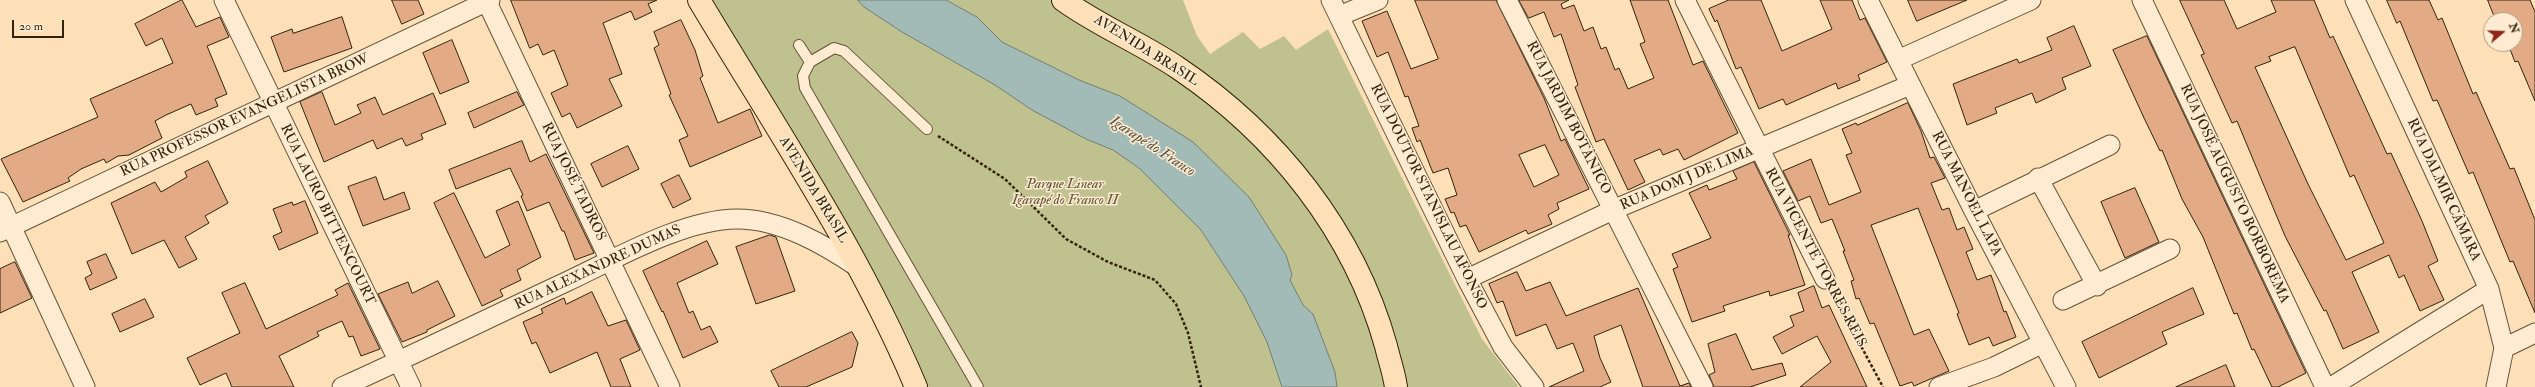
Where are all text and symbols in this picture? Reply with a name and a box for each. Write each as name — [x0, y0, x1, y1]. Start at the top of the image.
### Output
scale bar — [14, 12, 66, 38]
street label: AVENIDA BRASIL — [1090, 12, 1202, 90]
north arrow — [2483, 12, 2523, 52]
text: 20 m — [19, 19, 43, 34]
text: N — [2506, 21, 2522, 35]
street label: RUA JARDIM BOTÂNICO — [1522, 38, 1614, 198]
street label: RUA PROFESSOR EVANGELISTA BROW — [118, 51, 372, 181]
street label: RUA DOUTOR STANISLAU AFONSO — [1366, 82, 1490, 312]
street label: RUA JOSÉ AUGUSTO BORBOREMA — [2176, 82, 2292, 306]
water label: Igarapé do Franco — [1106, 113, 1198, 181]
street label: RUA DALMIR CÂMARA — [2402, 116, 2484, 264]
street label: RUA JOSÉ TADROS — [537, 120, 609, 244]
street label: RUA LAURO BITTENCOURT — [276, 122, 378, 308]
street label: RUA MANOEL LAPA — [1927, 129, 2005, 259]
street label: AVENIDA BRASIL — [775, 134, 851, 246]
street label: RUA DOM J DE LIMA — [1618, 143, 1756, 215]
street label: RUA VICENTE TORRES REIS — [1760, 165, 1870, 351]
park label: Parque Linear Igarapé do Franco II — [1012, 177, 1118, 210]
street label: RUA ALEXANDRE DUMAS — [512, 222, 684, 314]

